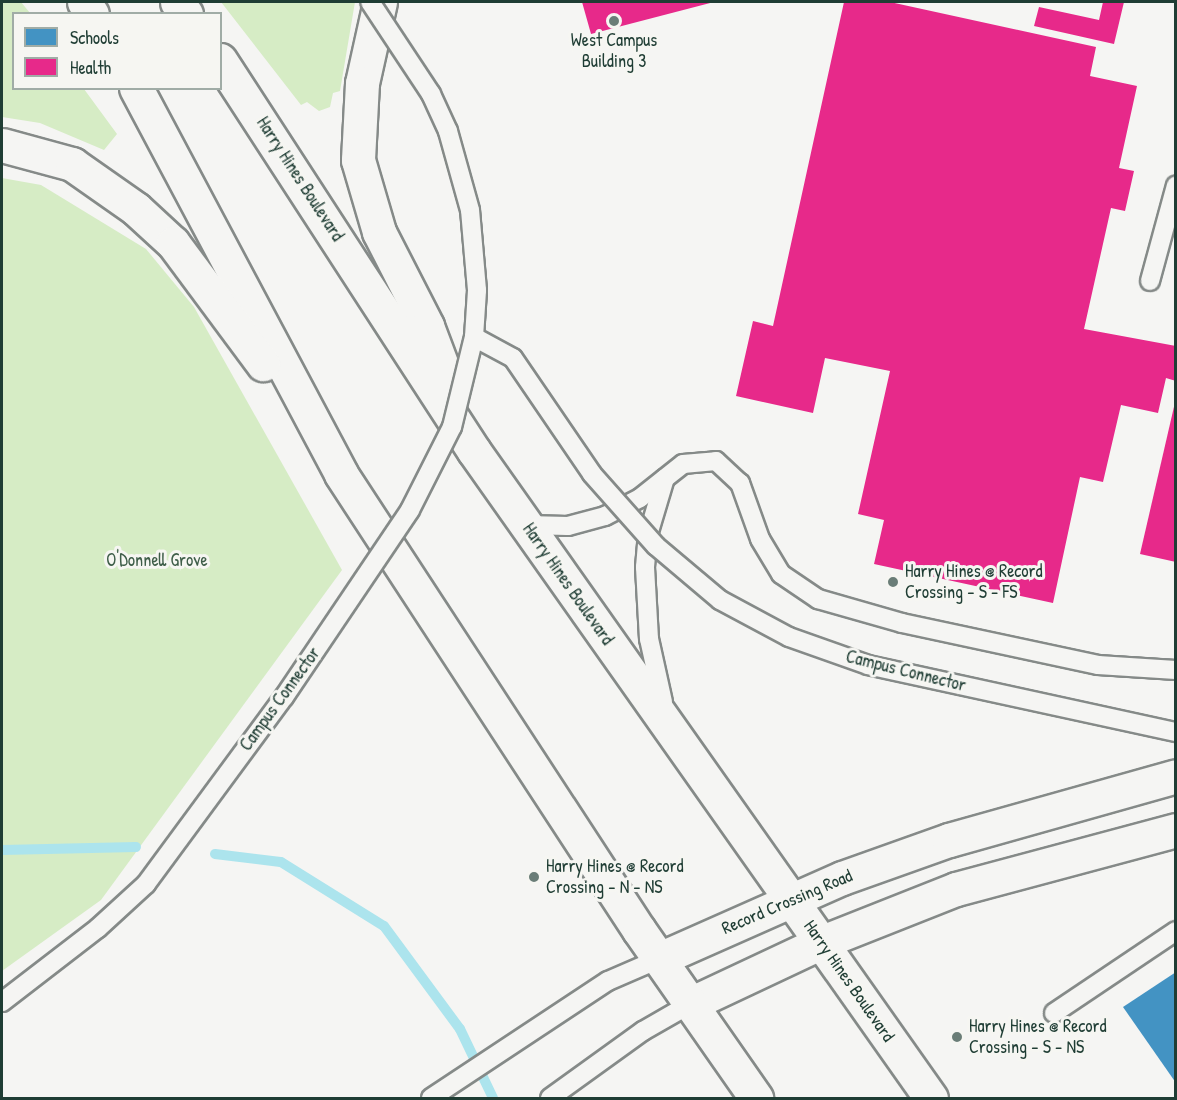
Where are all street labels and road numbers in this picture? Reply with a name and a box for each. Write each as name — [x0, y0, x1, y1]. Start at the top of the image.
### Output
street label: Harry Hines Boulevard — [252, 113, 348, 245]
street label: Harry Hines Boulevard — [518, 519, 618, 649]
street label: Campus Connector — [235, 643, 325, 755]
street label: Campus Connector — [844, 646, 968, 696]
street label: Record Crossing Road — [719, 865, 855, 939]
street label: Harry Hines Boulevard — [799, 916, 899, 1046]

